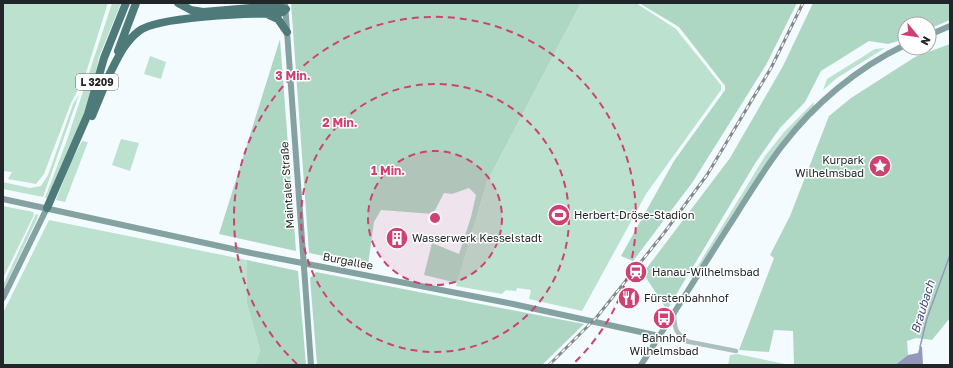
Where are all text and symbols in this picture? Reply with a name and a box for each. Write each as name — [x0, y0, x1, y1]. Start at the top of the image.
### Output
north arrow — [897, 16, 937, 56]
text: N — [918, 34, 934, 48]
text: 3 Min. — [275, 68, 311, 83]
road number: L 3209 — [76, 74, 118, 90]
text: 2 Min. — [322, 115, 358, 130]
street label: Maintaler Straße — [277, 141, 296, 229]
place label: Kurpark Wilhelmsbad — [795, 153, 864, 179]
place icon: Kurpark Wilhelmsbad — [867, 153, 893, 179]
text: 1 Min. — [371, 163, 405, 178]
sports icon: Herbert-Dröse-Stadion — [546, 202, 572, 228]
place label: Herbert-Dröse-Stadion — [574, 208, 694, 221]
centre of rings — [428, 211, 442, 225]
building icon: Wasserwerk Kesselstadt — [384, 225, 410, 251]
place label: Wasserwerk Kesselstadt — [412, 231, 542, 244]
street label: Burgallee — [322, 249, 374, 272]
station icon: Hanau-Wilhelmsbad — [623, 259, 649, 285]
place label: Hanau-Wilhelmsbad — [652, 265, 759, 278]
water label: Braubach — [907, 278, 938, 335]
restaurant icon: Fürstenbahnhof — [616, 285, 642, 311]
place label: Fürstenbahnhof — [644, 291, 729, 304]
bus stop icon: Bahnhof Wilhelmsbad — [651, 305, 677, 331]
place label: Bahnhof Wilhelmsbad — [629, 331, 699, 357]

